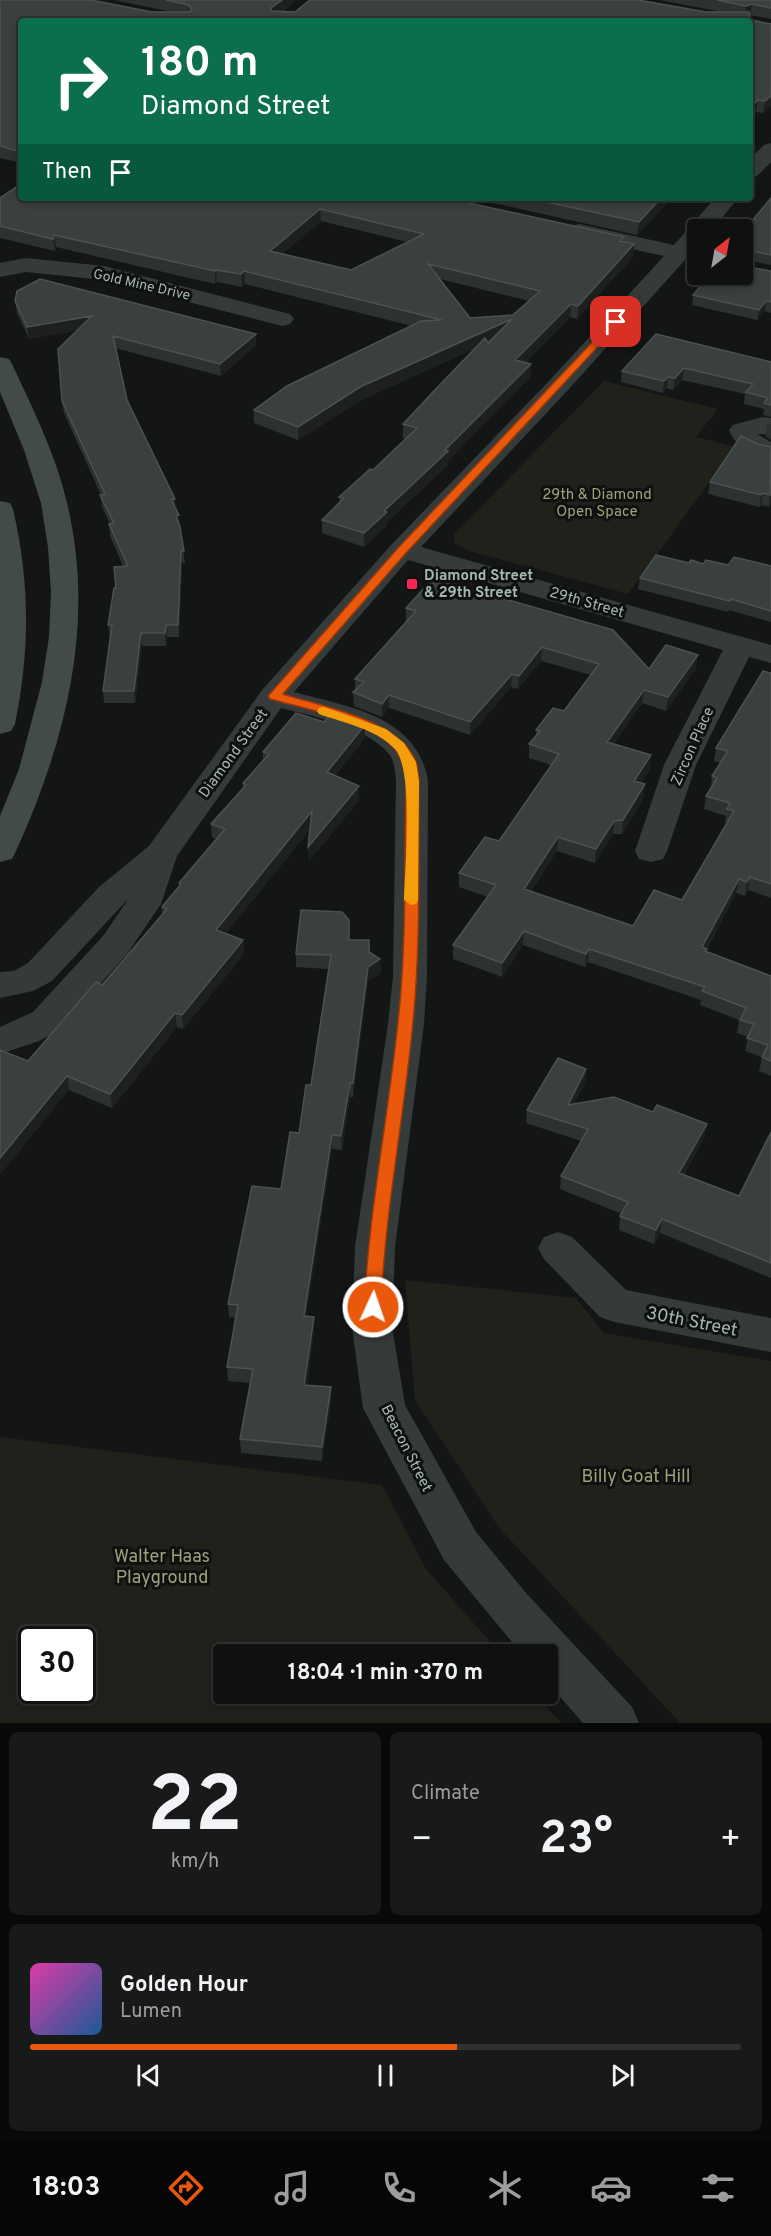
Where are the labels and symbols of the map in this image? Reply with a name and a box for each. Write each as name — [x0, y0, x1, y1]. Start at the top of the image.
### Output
north arrow — [687, 219, 753, 285]
street label: Gold Mine Drive — [91, 266, 192, 305]
pin — [590, 296, 641, 347]
park label: 29th & Diamond Open Space — [542, 486, 652, 522]
place label: Diamond Street & 29th Street — [424, 567, 533, 603]
marker: Diamond Street & 29th Street — [405, 577, 419, 591]
street label: 29th Street — [547, 584, 626, 623]
street label: Zircon Place — [668, 704, 719, 789]
street label: Diamond Street — [196, 706, 273, 802]
position arrow — [341, 1275, 405, 1339]
street label: 30th Street — [644, 1302, 739, 1343]
street label: Beacon Street — [376, 1402, 436, 1495]
park label: Billy Goat Hill — [581, 1466, 691, 1489]
park label: Walter Haas Playground — [114, 1546, 210, 1590]
speed limit sign: 30 — [18, 1626, 96, 1704]

